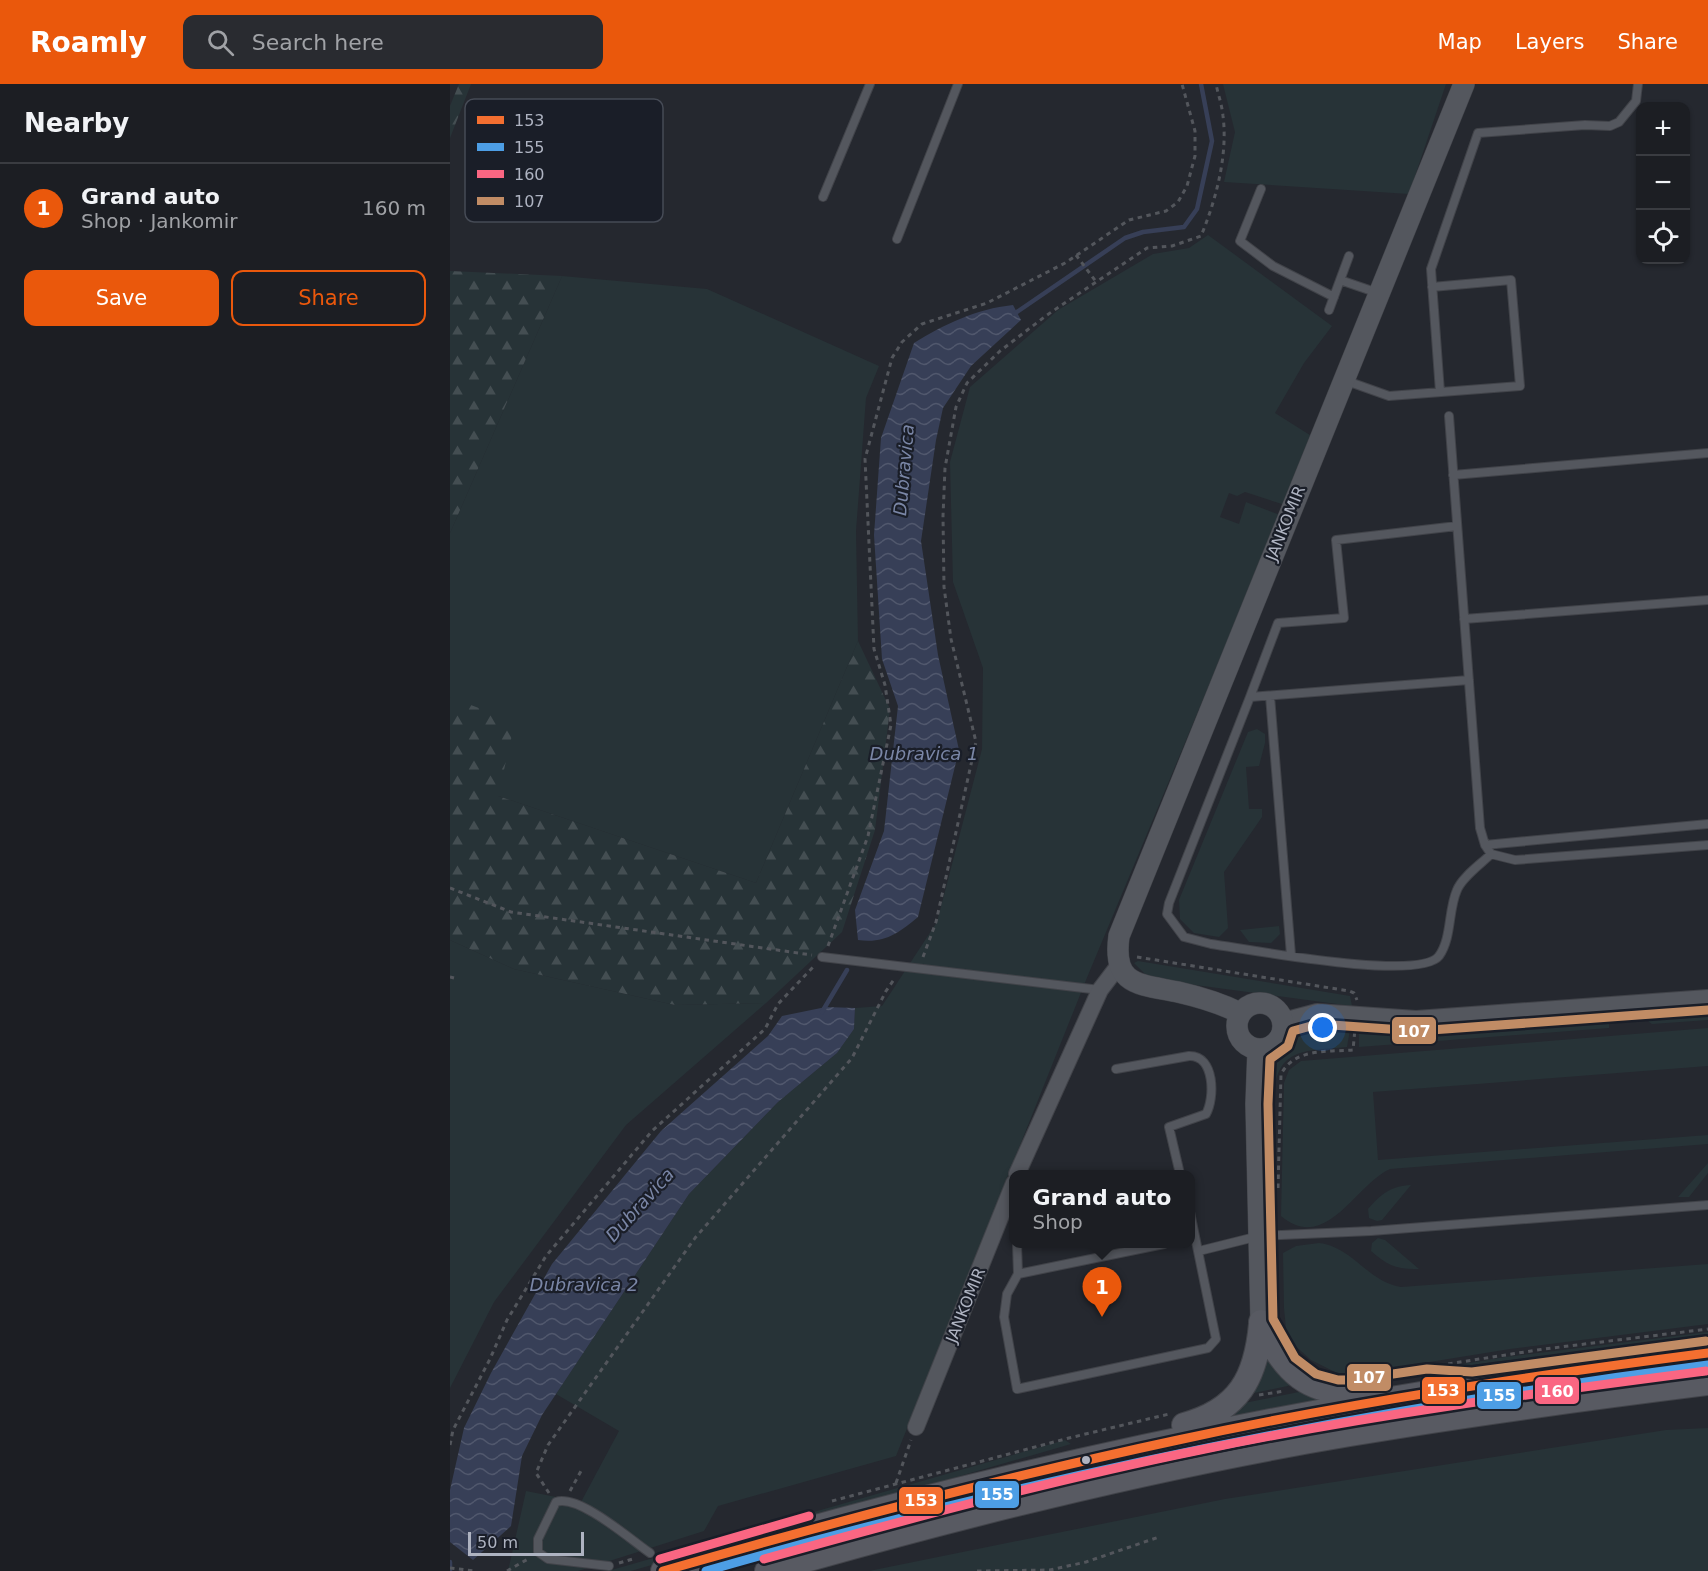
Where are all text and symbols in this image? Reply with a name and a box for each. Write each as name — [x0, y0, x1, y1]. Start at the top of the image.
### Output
search box — [183, 15, 603, 69]
text: Roamly — [30, 26, 147, 59]
icon: search — [204, 26, 237, 59]
text: Search here — [252, 30, 384, 55]
text: Map — [1438, 30, 1482, 54]
text: Layers — [1515, 30, 1584, 54]
text: Share — [1617, 30, 1678, 54]
legend — [465, 99, 663, 222]
map controls — [1636, 102, 1690, 264]
button: + — [1636, 102, 1690, 156]
text: Nearby — [24, 108, 129, 138]
text: 153 — [514, 111, 545, 130]
text: 155 — [514, 138, 545, 157]
button: − — [1636, 156, 1690, 210]
text: 160 — [514, 165, 545, 184]
text: Grand auto — [81, 184, 220, 209]
text: 107 — [514, 192, 545, 211]
text: 1 — [37, 196, 50, 220]
text: 160 m — [362, 196, 426, 220]
text: Shop · Jankomir — [81, 209, 238, 233]
button: locate — [1636, 210, 1690, 264]
button: Save — [24, 270, 219, 326]
button: Share — [231, 270, 426, 326]
water label: Dubravica — [889, 423, 918, 517]
street label: JANKOMIR — [1261, 483, 1309, 564]
water label: Dubravica 1 — [870, 743, 978, 764]
your location — [1308, 1013, 1337, 1042]
line badge: 107 — [1391, 1016, 1437, 1045]
text: 107 — [1397, 1022, 1431, 1041]
water label: Dubravica — [601, 1164, 678, 1246]
popup — [1009, 1170, 1195, 1248]
text: Grand auto — [1033, 1185, 1171, 1210]
text: Shop — [1033, 1210, 1083, 1234]
street label: JANKOMIR — [941, 1265, 989, 1346]
pin: 1 — [1082, 1268, 1122, 1317]
water label: Dubravica 2 — [530, 1274, 638, 1295]
line badge: 107 — [1346, 1363, 1392, 1392]
text: 107 — [1352, 1368, 1386, 1387]
line badge: 153 — [1421, 1376, 1466, 1405]
line badge: 160 — [1534, 1376, 1580, 1405]
text: 153 — [1426, 1381, 1460, 1400]
line badge: 155 — [1476, 1381, 1522, 1410]
text: 160 — [1540, 1382, 1574, 1401]
text: 155 — [1482, 1386, 1516, 1405]
unlabelled marker — [1080, 1454, 1092, 1466]
line badge: 155 — [974, 1480, 1020, 1509]
text: 155 — [980, 1485, 1014, 1504]
line badge: 153 — [898, 1486, 944, 1515]
text: 153 — [904, 1491, 938, 1510]
scale bar — [468, 1529, 584, 1556]
text: 50 m — [477, 1533, 518, 1552]

